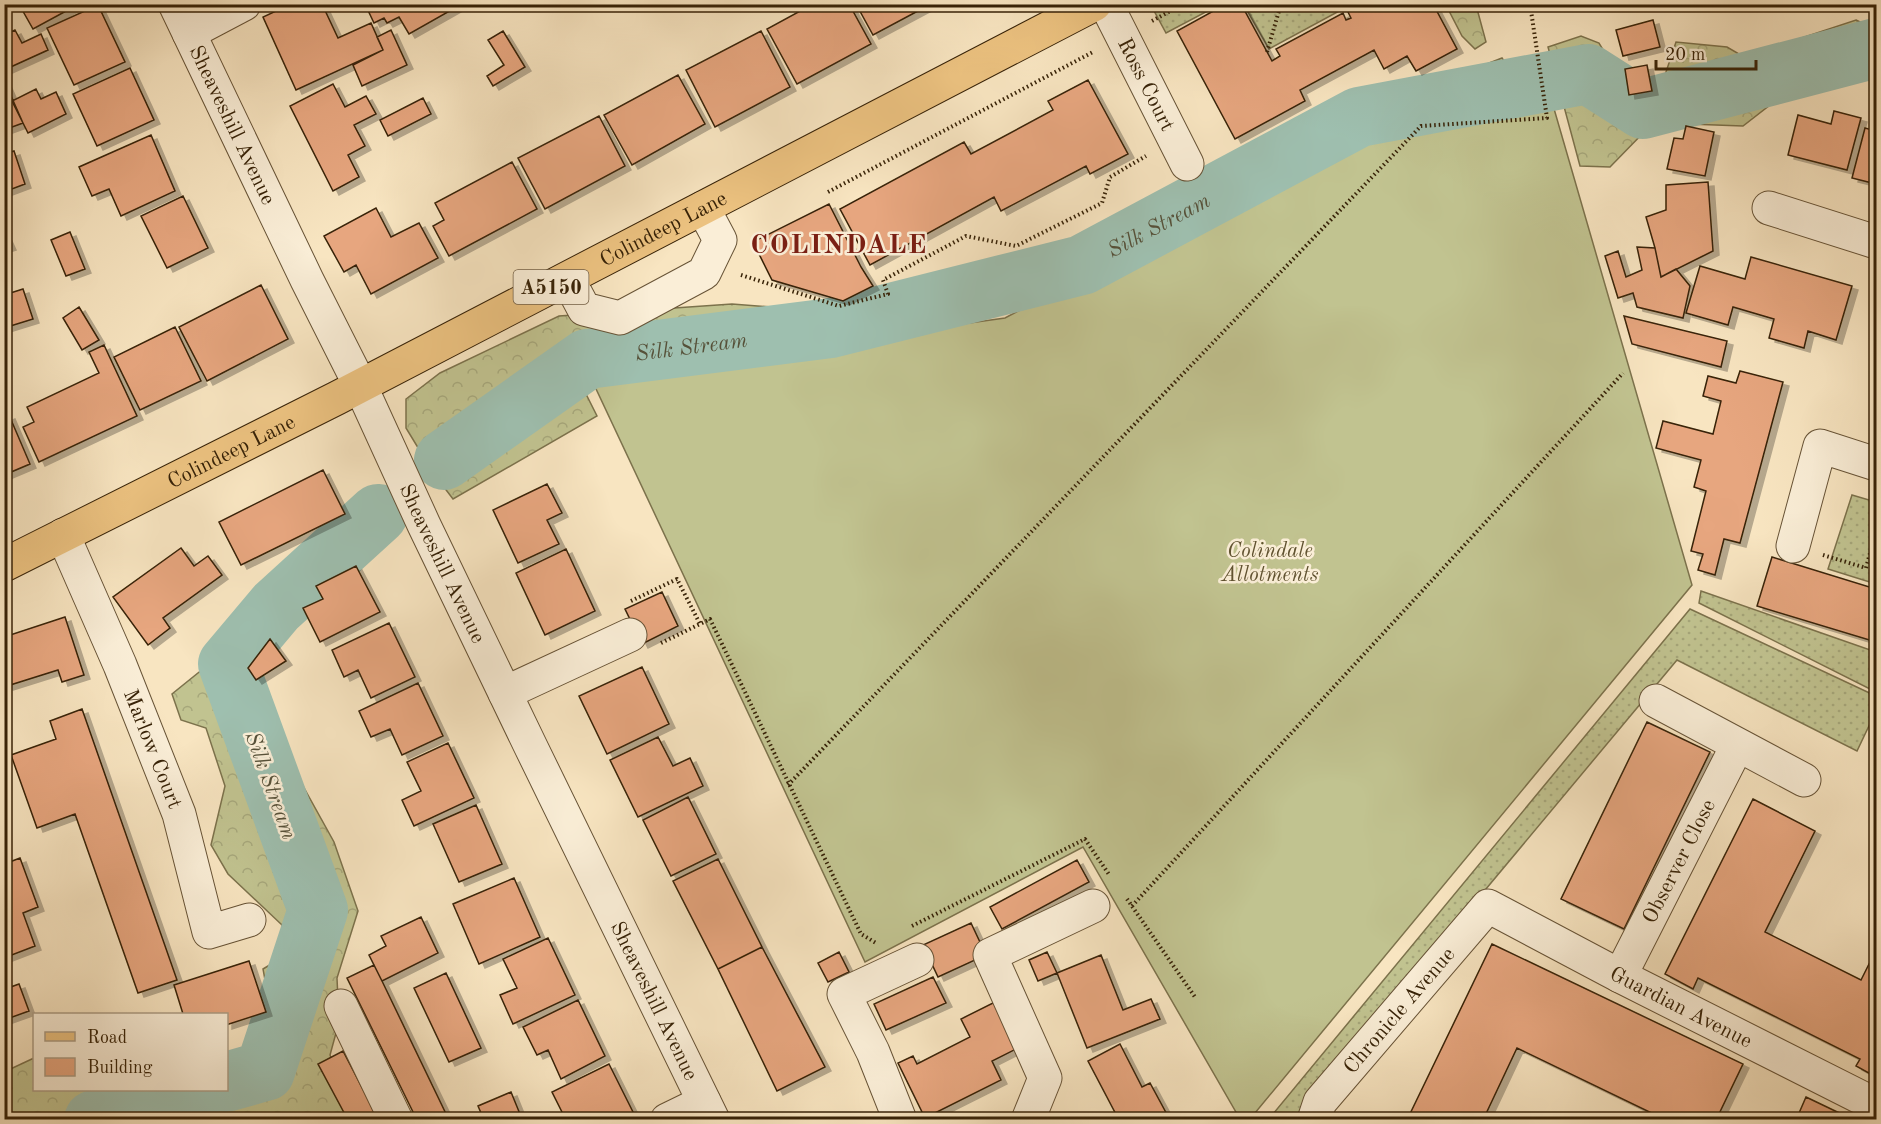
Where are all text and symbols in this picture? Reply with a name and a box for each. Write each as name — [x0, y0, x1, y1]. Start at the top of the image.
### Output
scale bar — [1656, 33, 1756, 71]
street label: Ross Court — [1113, 35, 1178, 135]
street label: Sheaveshill Avenue — [184, 43, 278, 208]
text: 20 m — [1665, 46, 1705, 64]
street label: Colindeep Lane — [597, 188, 731, 271]
water label: Silk Stream — [1104, 190, 1214, 262]
district label: COLINDALE — [750, 232, 928, 259]
road number: A5150 — [514, 270, 588, 304]
water label: Silk Stream — [634, 330, 749, 366]
street label: Colindeep Lane — [165, 412, 299, 493]
street label: Sheaveshill Avenue — [395, 481, 488, 647]
park label: Colindale Allotments — [1221, 541, 1319, 586]
street label: Marlow Court — [119, 687, 185, 812]
water label: Silk Stream — [240, 729, 300, 843]
street label: Observer Close — [1640, 796, 1720, 927]
street label: Sheaveshill Avenue — [606, 918, 701, 1084]
street label: Chronicle Avenue — [1340, 944, 1460, 1078]
street label: Guardian Avenue — [1606, 964, 1755, 1053]
legend — [33, 1013, 228, 1091]
text: Road — [87, 1029, 127, 1047]
text: Building — [87, 1059, 153, 1077]

